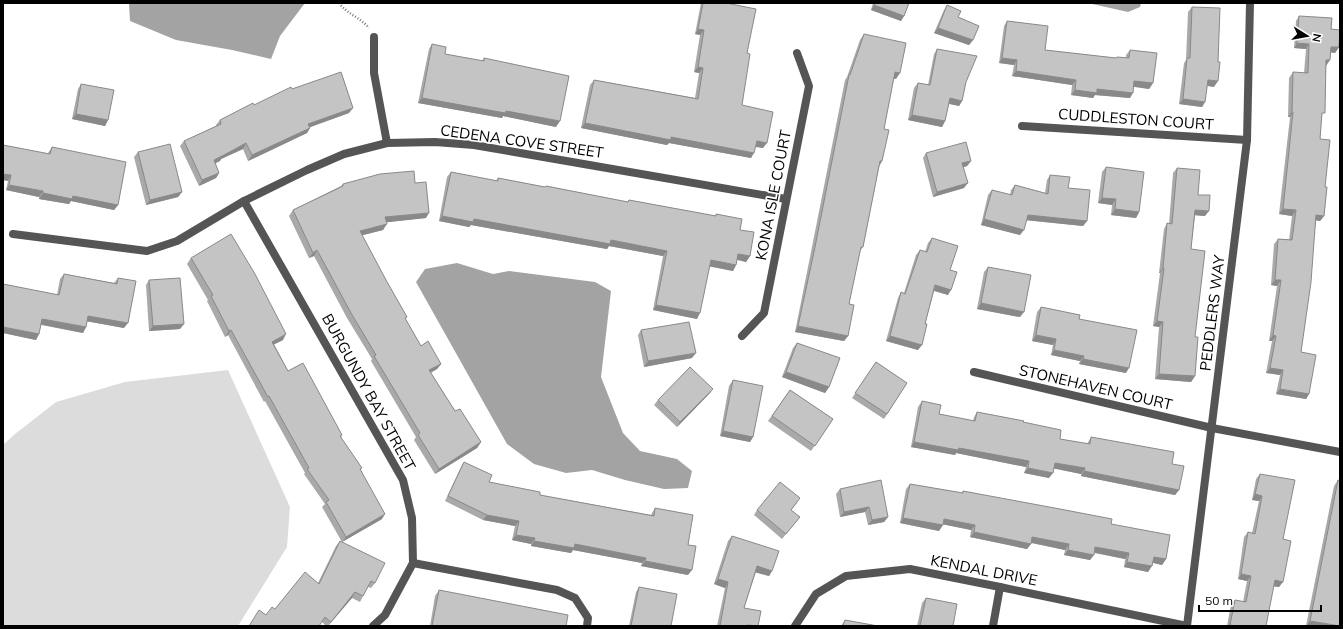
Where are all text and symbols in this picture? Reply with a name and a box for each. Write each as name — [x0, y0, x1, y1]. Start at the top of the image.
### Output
north arrow — [1287, 16, 1327, 56]
text: N — [1309, 32, 1324, 43]
street label: CUDDLESTON COURT — [1057, 104, 1215, 134]
street label: CEDENA COVE STREET — [439, 120, 605, 162]
street label: KONA ISLE COURT — [751, 128, 795, 262]
street label: PEDDLERS WAY — [1195, 253, 1229, 372]
street label: BURGUNDY BAY STREET — [318, 310, 420, 474]
street label: STONEHAVEN COURT — [1017, 360, 1175, 414]
street label: KENDAL DRIVE — [929, 550, 1039, 590]
scale bar — [1199, 587, 1321, 613]
text: 50 m — [1205, 593, 1233, 608]

